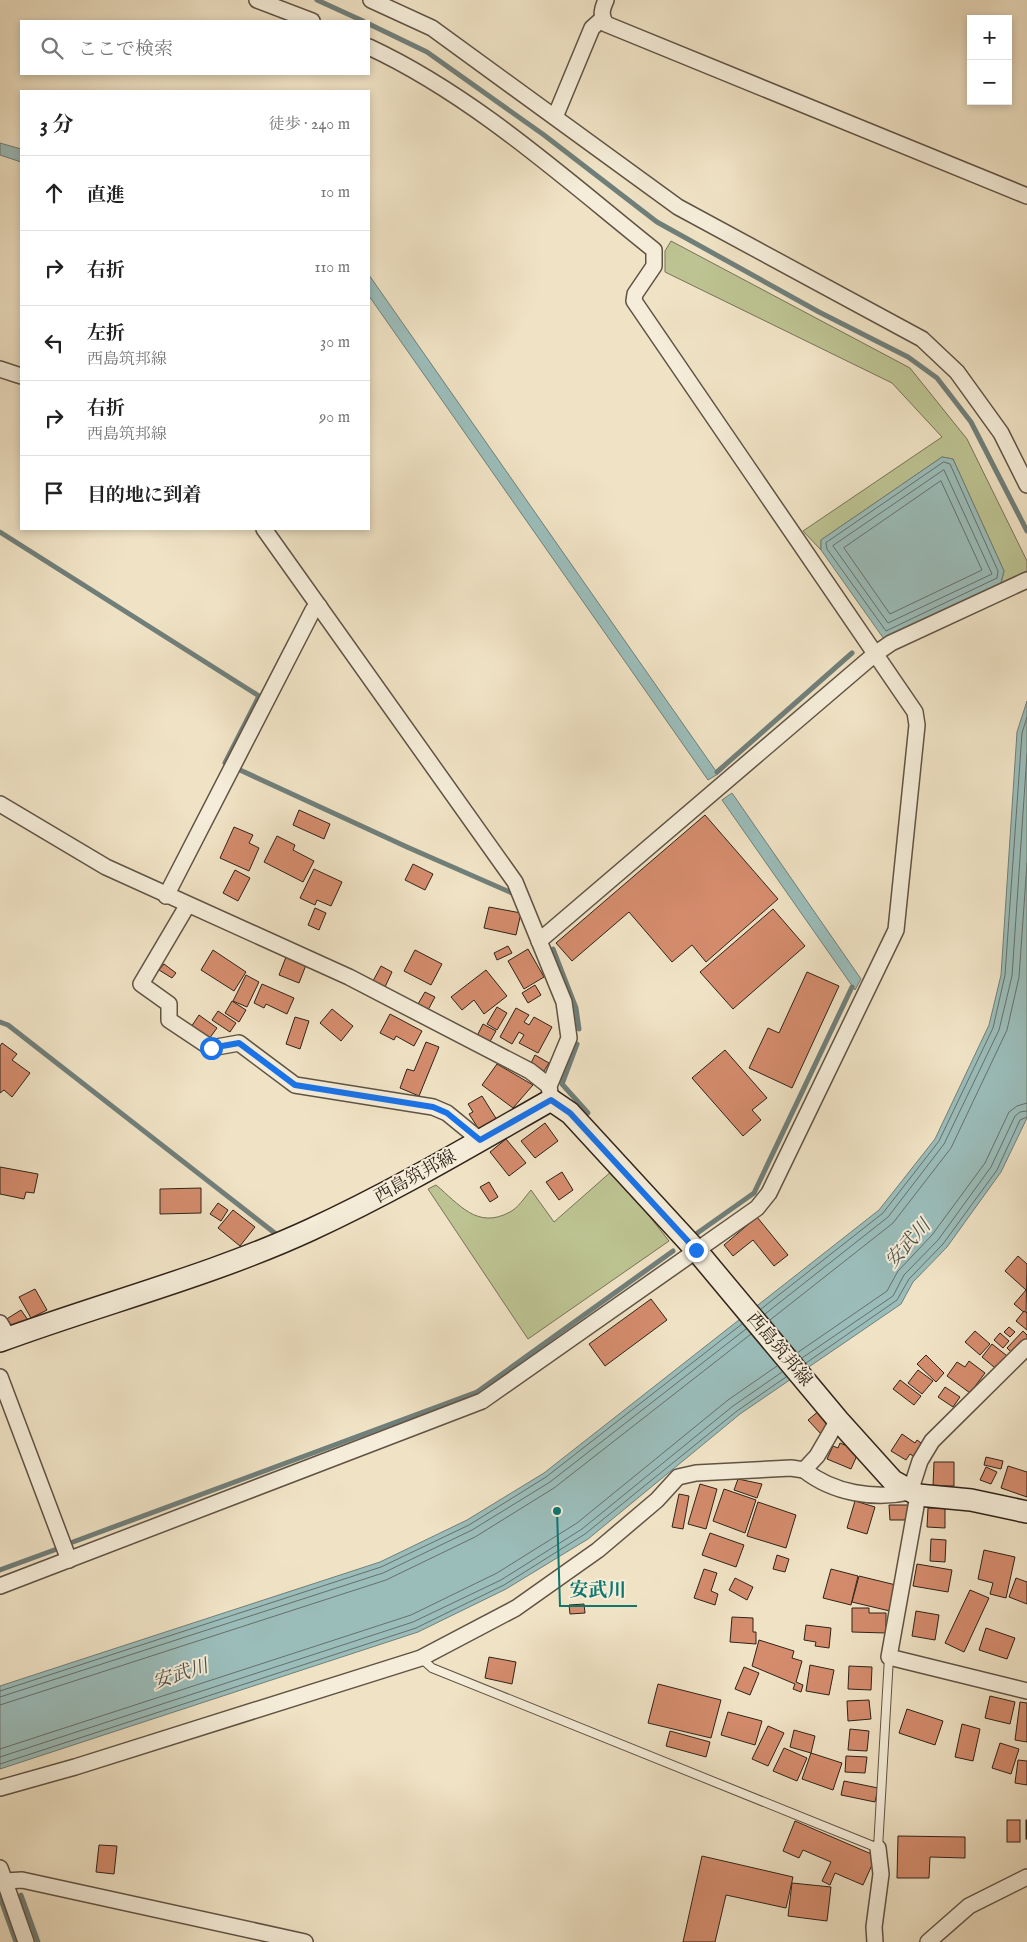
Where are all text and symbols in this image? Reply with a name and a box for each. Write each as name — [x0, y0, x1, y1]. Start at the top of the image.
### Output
map controls — [967, 15, 1012, 105]
button: + — [967, 15, 1012, 60]
search box — [20, 20, 370, 75]
icon: search — [38, 34, 66, 62]
text: ここで検索 — [78, 38, 173, 62]
button: − — [967, 60, 1012, 105]
text: 3 分 — [40, 112, 73, 139]
text: 徒歩 · 240 m — [268, 115, 350, 135]
icon: ahead — [40, 179, 68, 207]
text: 10 m — [320, 183, 350, 203]
text: 直進 — [87, 184, 125, 208]
icon: right — [40, 254, 68, 282]
text: 110 m — [314, 258, 350, 278]
text: 右折 — [87, 259, 125, 283]
text: 左折 — [87, 322, 125, 346]
icon: left — [40, 329, 68, 357]
text: 30 m — [320, 333, 350, 353]
text: 西島筑邦線 — [87, 350, 167, 370]
text: 右折 — [87, 397, 125, 421]
icon: right — [40, 404, 68, 432]
text: 90 m — [319, 408, 350, 428]
text: 西島筑邦線 — [87, 425, 167, 445]
icon: arrive — [40, 479, 68, 507]
text: 目的地に到着 — [87, 484, 201, 508]
route start — [200, 1037, 223, 1060]
street label: 西島筑邦線 — [371, 1145, 461, 1209]
water label: 安武川 — [880, 1214, 938, 1274]
route end — [685, 1239, 708, 1262]
street label: 西島筑邦線 — [741, 1308, 817, 1392]
callout: 安武川 — [560, 1572, 637, 1606]
text: 安武川 — [569, 1579, 627, 1603]
water label: 安武川 — [150, 1654, 213, 1695]

